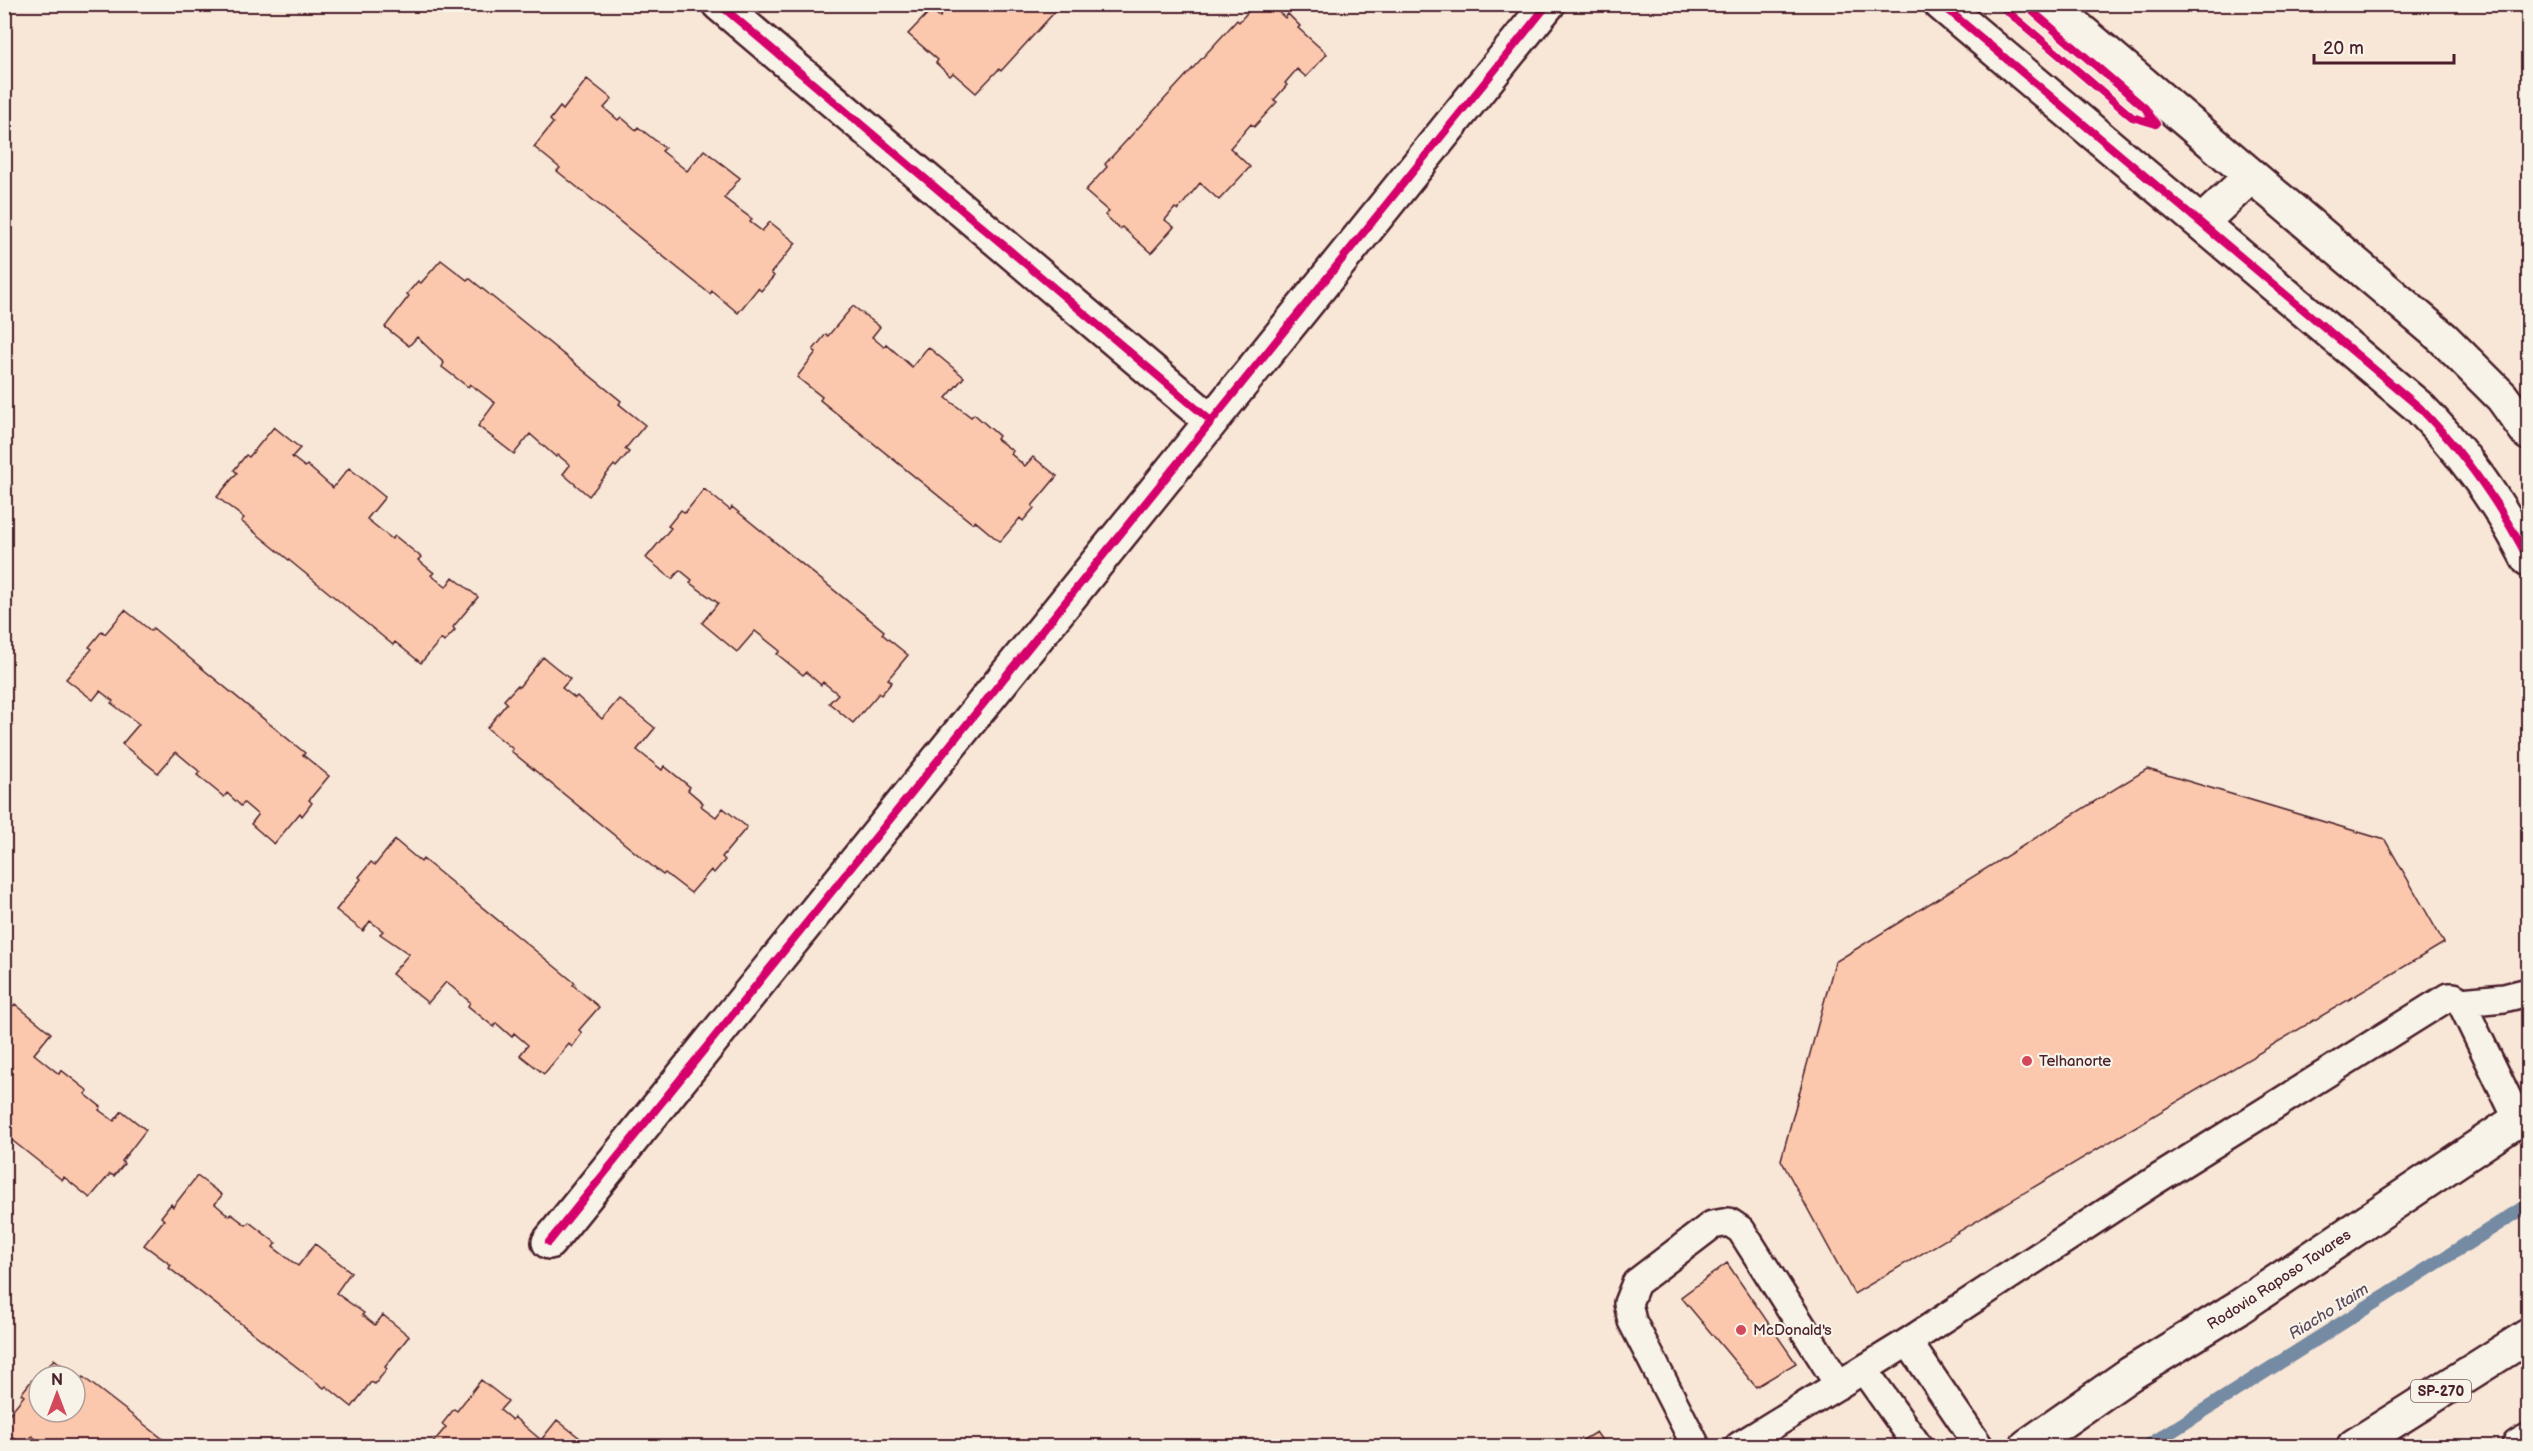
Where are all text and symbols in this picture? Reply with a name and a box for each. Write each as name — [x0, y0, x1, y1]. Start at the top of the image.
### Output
scale bar — [2314, 27, 2454, 65]
text: 20 m — [2323, 38, 2364, 59]
place label: Telhanorte — [2039, 1052, 2111, 1071]
marker: Telhanorte — [2020, 1054, 2034, 1068]
street label: Rodovia Raposo Tavares — [2203, 1225, 2355, 1334]
water label: Riacho Itaim — [2286, 1280, 2372, 1344]
place label: McDonald's — [1753, 1321, 1832, 1340]
marker: McDonald's — [1734, 1323, 1748, 1337]
north arrow — [27, 1364, 87, 1424]
text: N — [51, 1371, 63, 1390]
road number: SP-270 — [2411, 1380, 2471, 1402]

